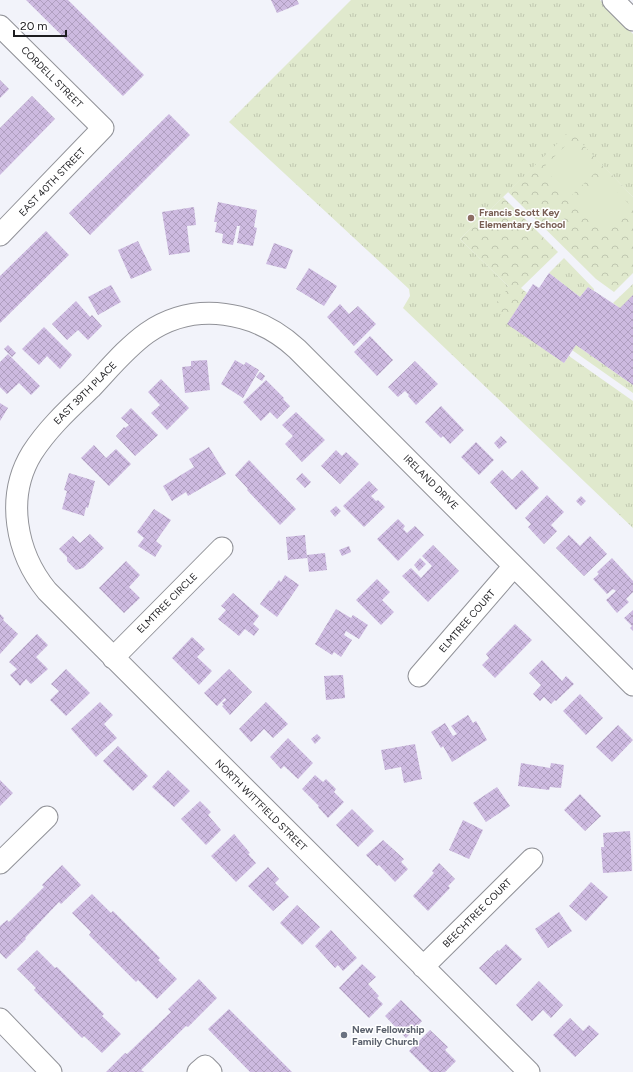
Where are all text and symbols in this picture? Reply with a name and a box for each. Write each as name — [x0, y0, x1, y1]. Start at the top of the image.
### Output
scale bar — [14, 12, 66, 38]
text: 20 m — [20, 19, 48, 33]
street label: CORDELL STREET — [18, 43, 86, 111]
street label: EAST 40TH STREET — [16, 145, 88, 219]
place label: Francis Scott Key Elementary School — [479, 206, 565, 231]
marker: Francis Scott Key Elementary School — [466, 213, 476, 223]
street label: EAST 39TH PLACE — [51, 359, 119, 427]
street label: IRELAND DRIVE — [401, 452, 461, 512]
street label: ELMTREE CIRCLE — [134, 570, 200, 636]
street label: ELMTREE COURT — [436, 586, 498, 655]
street label: NORTH WITTFIELD STREET — [212, 756, 310, 854]
street label: BEECHTREE COURT — [440, 875, 515, 950]
place label: New Fellowship Family Church — [352, 1023, 425, 1048]
marker: New Fellowship Family Church — [339, 1030, 349, 1040]

